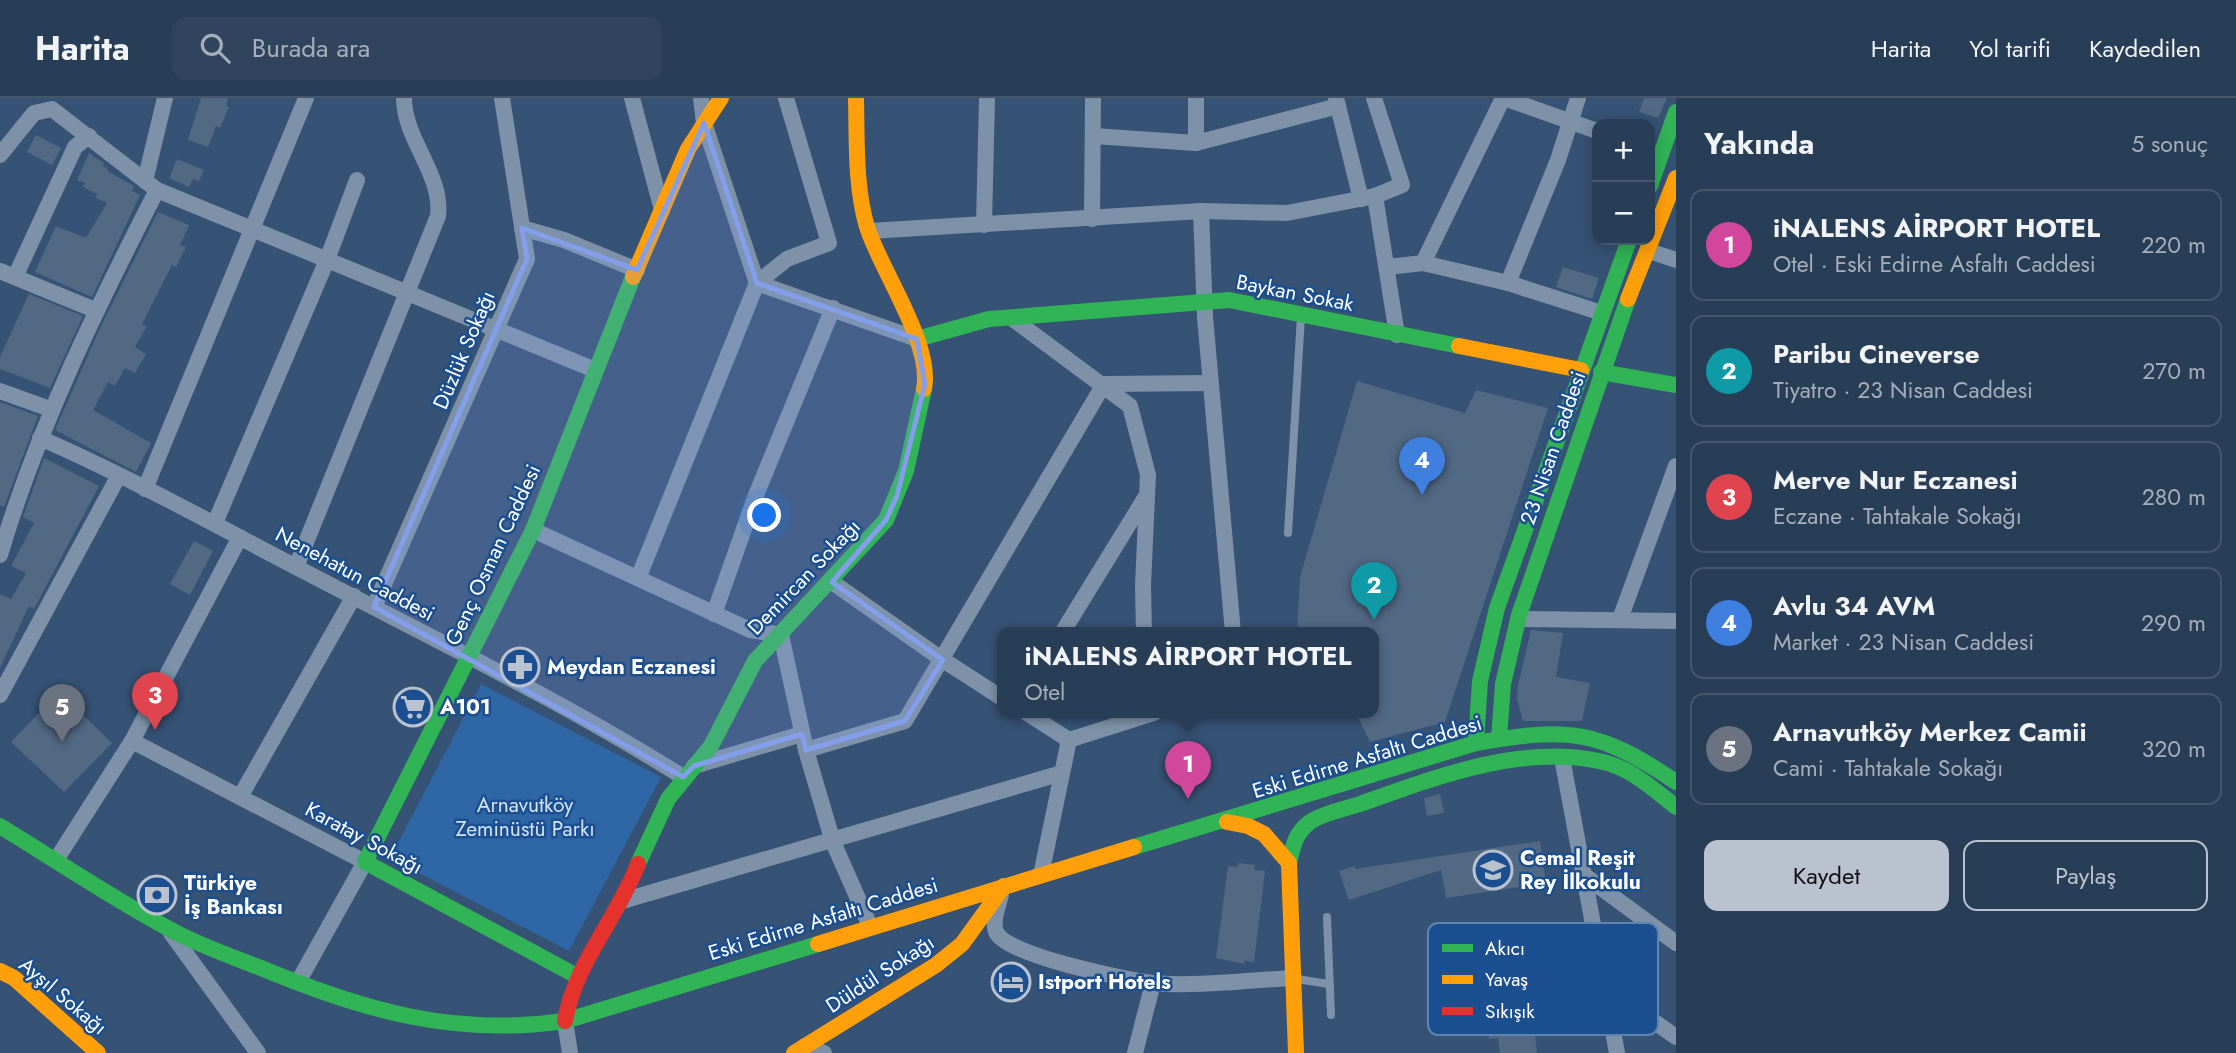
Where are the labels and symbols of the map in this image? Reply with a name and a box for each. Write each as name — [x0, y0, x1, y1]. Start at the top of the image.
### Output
street label: Baykan Sokak — [1234, 267, 1357, 319]
street label: Düzlük Sokağı — [426, 286, 502, 414]
street label: 23 Nisan Caddesi — [1513, 367, 1593, 529]
pin: 4 — [1399, 437, 1445, 495]
street label: Genç Osman Caddesi — [438, 460, 548, 650]
your location — [747, 498, 781, 532]
street label: Demircan Sokağı — [741, 512, 867, 642]
street label: Nenehatun Caddesi — [270, 519, 440, 629]
pin: 2 — [1351, 562, 1397, 620]
pharmacy icon: Meydan Eczanesi — [499, 646, 541, 688]
place label: Meydan Eczanesi — [547, 652, 716, 682]
pin: 3 — [132, 672, 178, 730]
pin: 5 — [39, 684, 85, 742]
supermarket icon: A101 — [392, 686, 434, 728]
place label: A101 — [439, 692, 491, 722]
street label: Eski Edirne Asfaltı Caddesi — [1249, 708, 1485, 806]
pin: 1 — [1165, 741, 1211, 799]
park label: Arnavutköy Zeminüstü Parkı — [455, 790, 595, 844]
street label: Karatay Sokağı — [300, 794, 428, 882]
place label: Cemal Reşit Rey İlkokulu — [1520, 843, 1641, 897]
school or university icon: Cemal Reşit Rey İlkokulu — [1472, 849, 1514, 891]
place label: Türkiye İş Bankası — [184, 868, 283, 922]
street label: Eski Edirne Asfaltı Caddesi — [705, 870, 941, 968]
bank icon: Türkiye İş Bankası — [136, 874, 178, 916]
legend — [1428, 923, 1658, 1035]
street label: Düldül Sokağı — [820, 928, 940, 1020]
text: Akıcı — [1485, 935, 1525, 962]
street label: Ayşıl Sokağı — [12, 950, 114, 1042]
hotel icon: Istport Hotels — [990, 961, 1032, 1003]
text: Yavaş — [1485, 966, 1528, 993]
place label: Istport Hotels — [1038, 967, 1171, 997]
text: Sıkışık — [1485, 998, 1535, 1025]

